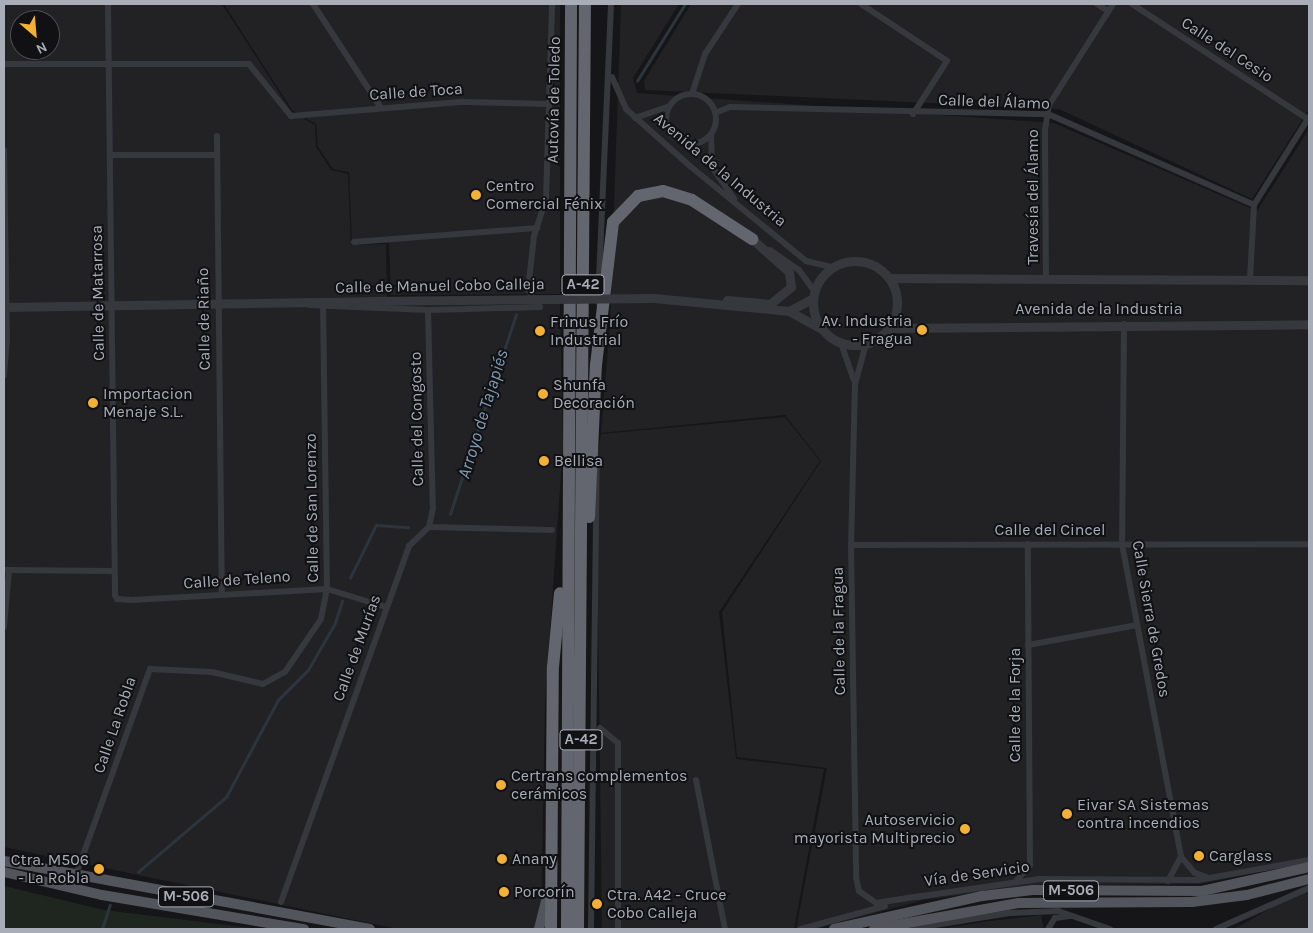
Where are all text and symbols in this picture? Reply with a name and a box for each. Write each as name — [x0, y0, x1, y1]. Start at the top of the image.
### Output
north arrow — [10, 10, 60, 60]
street label: Calle del Cesio — [1178, 13, 1276, 87]
street label: Autovía de Toledo — [543, 36, 565, 164]
text: N — [33, 38, 50, 58]
street label: Calle de Toca — [369, 79, 463, 105]
street label: Calle del Álamo — [938, 90, 1050, 114]
street label: Avenida de la Industria — [650, 109, 790, 231]
street label: Travesía del Álamo — [1023, 129, 1043, 265]
place label: Centro Comercial Fénix — [486, 176, 602, 214]
marker: Centro Comercial Fénix — [470, 189, 482, 201]
street label: Calle de Matarrosa — [87, 225, 109, 361]
street label: Calle de Riaño — [194, 267, 214, 371]
road number: A-42 — [560, 272, 606, 298]
street label: Calle de Manuel Cobo Calleja — [335, 275, 545, 297]
street label: Avenida de la Industria — [1015, 299, 1183, 319]
place label: Av. Industria - Fragua — [821, 311, 912, 349]
place label: Frinus Frío Industrial — [550, 312, 628, 350]
marker: Av. Industria - Fragua — [916, 324, 928, 336]
marker: Frinus Frío Industrial — [534, 325, 546, 337]
water label: Arroyo de Tajapiés — [453, 347, 513, 481]
street label: Calle del Congosto — [406, 351, 428, 487]
place label: Shunfa Decoración — [553, 375, 635, 413]
place label: Importacion Menaje S.L. — [103, 384, 193, 422]
marker: Shunfa Decoración — [537, 388, 549, 400]
marker: Importacion Menaje S.L. — [87, 397, 99, 409]
street label: Calle de San Lorenzo — [301, 433, 323, 583]
place label: Bellisa — [554, 451, 603, 471]
marker: Bellisa — [538, 455, 550, 467]
street label: Calle del Cincel — [995, 520, 1105, 540]
street label: Calle Sierra de Gredos — [1128, 539, 1174, 699]
street label: Calle de Teleno — [183, 567, 291, 593]
street label: Calle de la Fragua — [828, 567, 850, 695]
street label: Calle de Murías — [329, 592, 385, 704]
street label: Calle de la Forja — [1005, 648, 1025, 762]
street label: Calle La Robla — [89, 674, 141, 776]
road number: A-42 — [558, 728, 604, 752]
place label: Certrans complementos cerámicos — [511, 766, 687, 804]
marker: Certrans complementos cerámicos — [495, 779, 507, 791]
place label: Eivar SA Sistemas contra incendios — [1077, 795, 1209, 833]
marker: Eivar SA Sistemas contra incendios — [1061, 808, 1073, 820]
place label: Autoservicio mayorista Multiprecio — [794, 810, 955, 848]
marker: Autoservicio mayorista Multiprecio — [959, 823, 971, 835]
place label: Carglass — [1209, 846, 1272, 866]
place label: Anany — [512, 849, 557, 869]
place label: Ctra. M506 - La Robla — [11, 850, 89, 888]
marker: Carglass — [1193, 850, 1205, 862]
marker: Anany — [496, 853, 508, 865]
street label: Vía de Servicio — [923, 857, 1031, 891]
marker: Ctra. M506 - La Robla — [93, 863, 105, 875]
road number: M-506 — [1042, 878, 1100, 904]
place label: Porcorín — [514, 882, 575, 902]
road number: M-506 — [157, 884, 215, 910]
place label: Ctra. A42 - Cruce Cobo Calleja — [607, 885, 726, 923]
marker: Porcorín — [498, 886, 510, 898]
marker: Ctra. A42 - Cruce Cobo Calleja — [591, 898, 603, 910]

